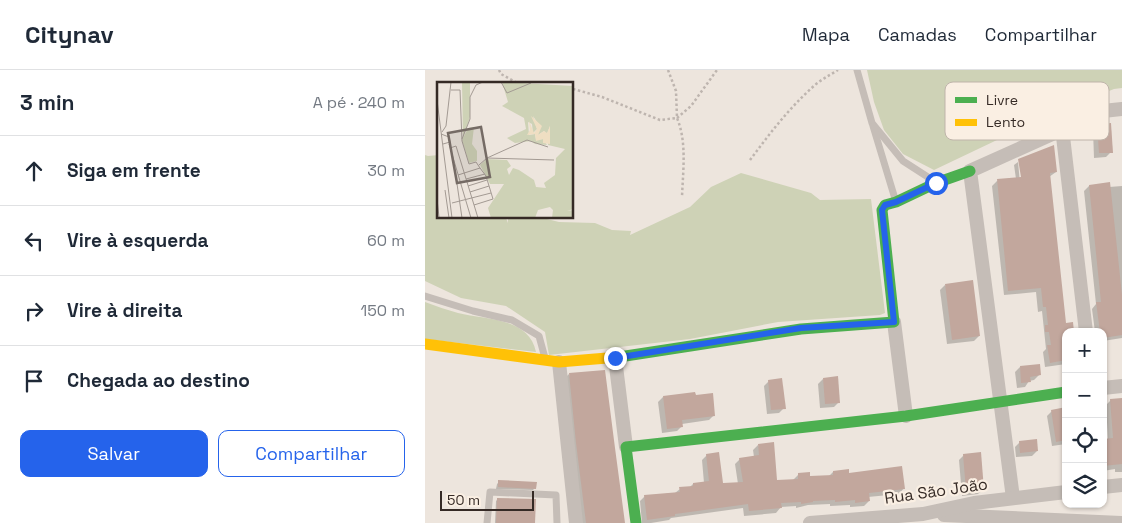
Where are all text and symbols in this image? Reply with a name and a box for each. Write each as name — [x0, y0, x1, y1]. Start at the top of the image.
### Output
text: Citynav — [25, 19, 114, 50]
text: Mapa — [802, 23, 850, 46]
text: Camadas — [878, 23, 957, 46]
text: Compartilhar — [985, 23, 1097, 46]
inset map — [437, 82, 574, 219]
legend — [945, 82, 1109, 140]
text: 3 min — [20, 89, 75, 116]
text: Livre — [986, 91, 1018, 109]
text: A pé · 240 m — [313, 92, 405, 113]
text: Lento — [986, 113, 1025, 131]
icon: ahead — [20, 157, 48, 185]
text: Siga em frente — [67, 158, 201, 183]
text: 30 m — [367, 160, 405, 181]
route start — [925, 172, 948, 195]
icon: left — [20, 227, 48, 255]
text: Vire à esquerda — [67, 228, 209, 253]
text: 60 m — [367, 230, 405, 251]
icon: right — [20, 297, 48, 325]
text: Vire à direita — [67, 298, 183, 323]
text: 150 m — [361, 300, 405, 321]
map controls — [1062, 328, 1107, 508]
button: + — [1062, 328, 1107, 373]
route end — [604, 347, 627, 370]
icon: arrive — [20, 367, 48, 395]
text: Chegada ao destino — [67, 368, 250, 393]
button: − — [1062, 373, 1107, 418]
button: locate — [1062, 418, 1107, 463]
button: Salvar — [20, 430, 208, 477]
button: Compartilhar — [218, 430, 405, 477]
button: layers — [1062, 463, 1107, 508]
street label: Rua São João — [883, 473, 989, 509]
scale bar — [440, 488, 534, 511]
text: 50 m — [447, 491, 480, 509]

